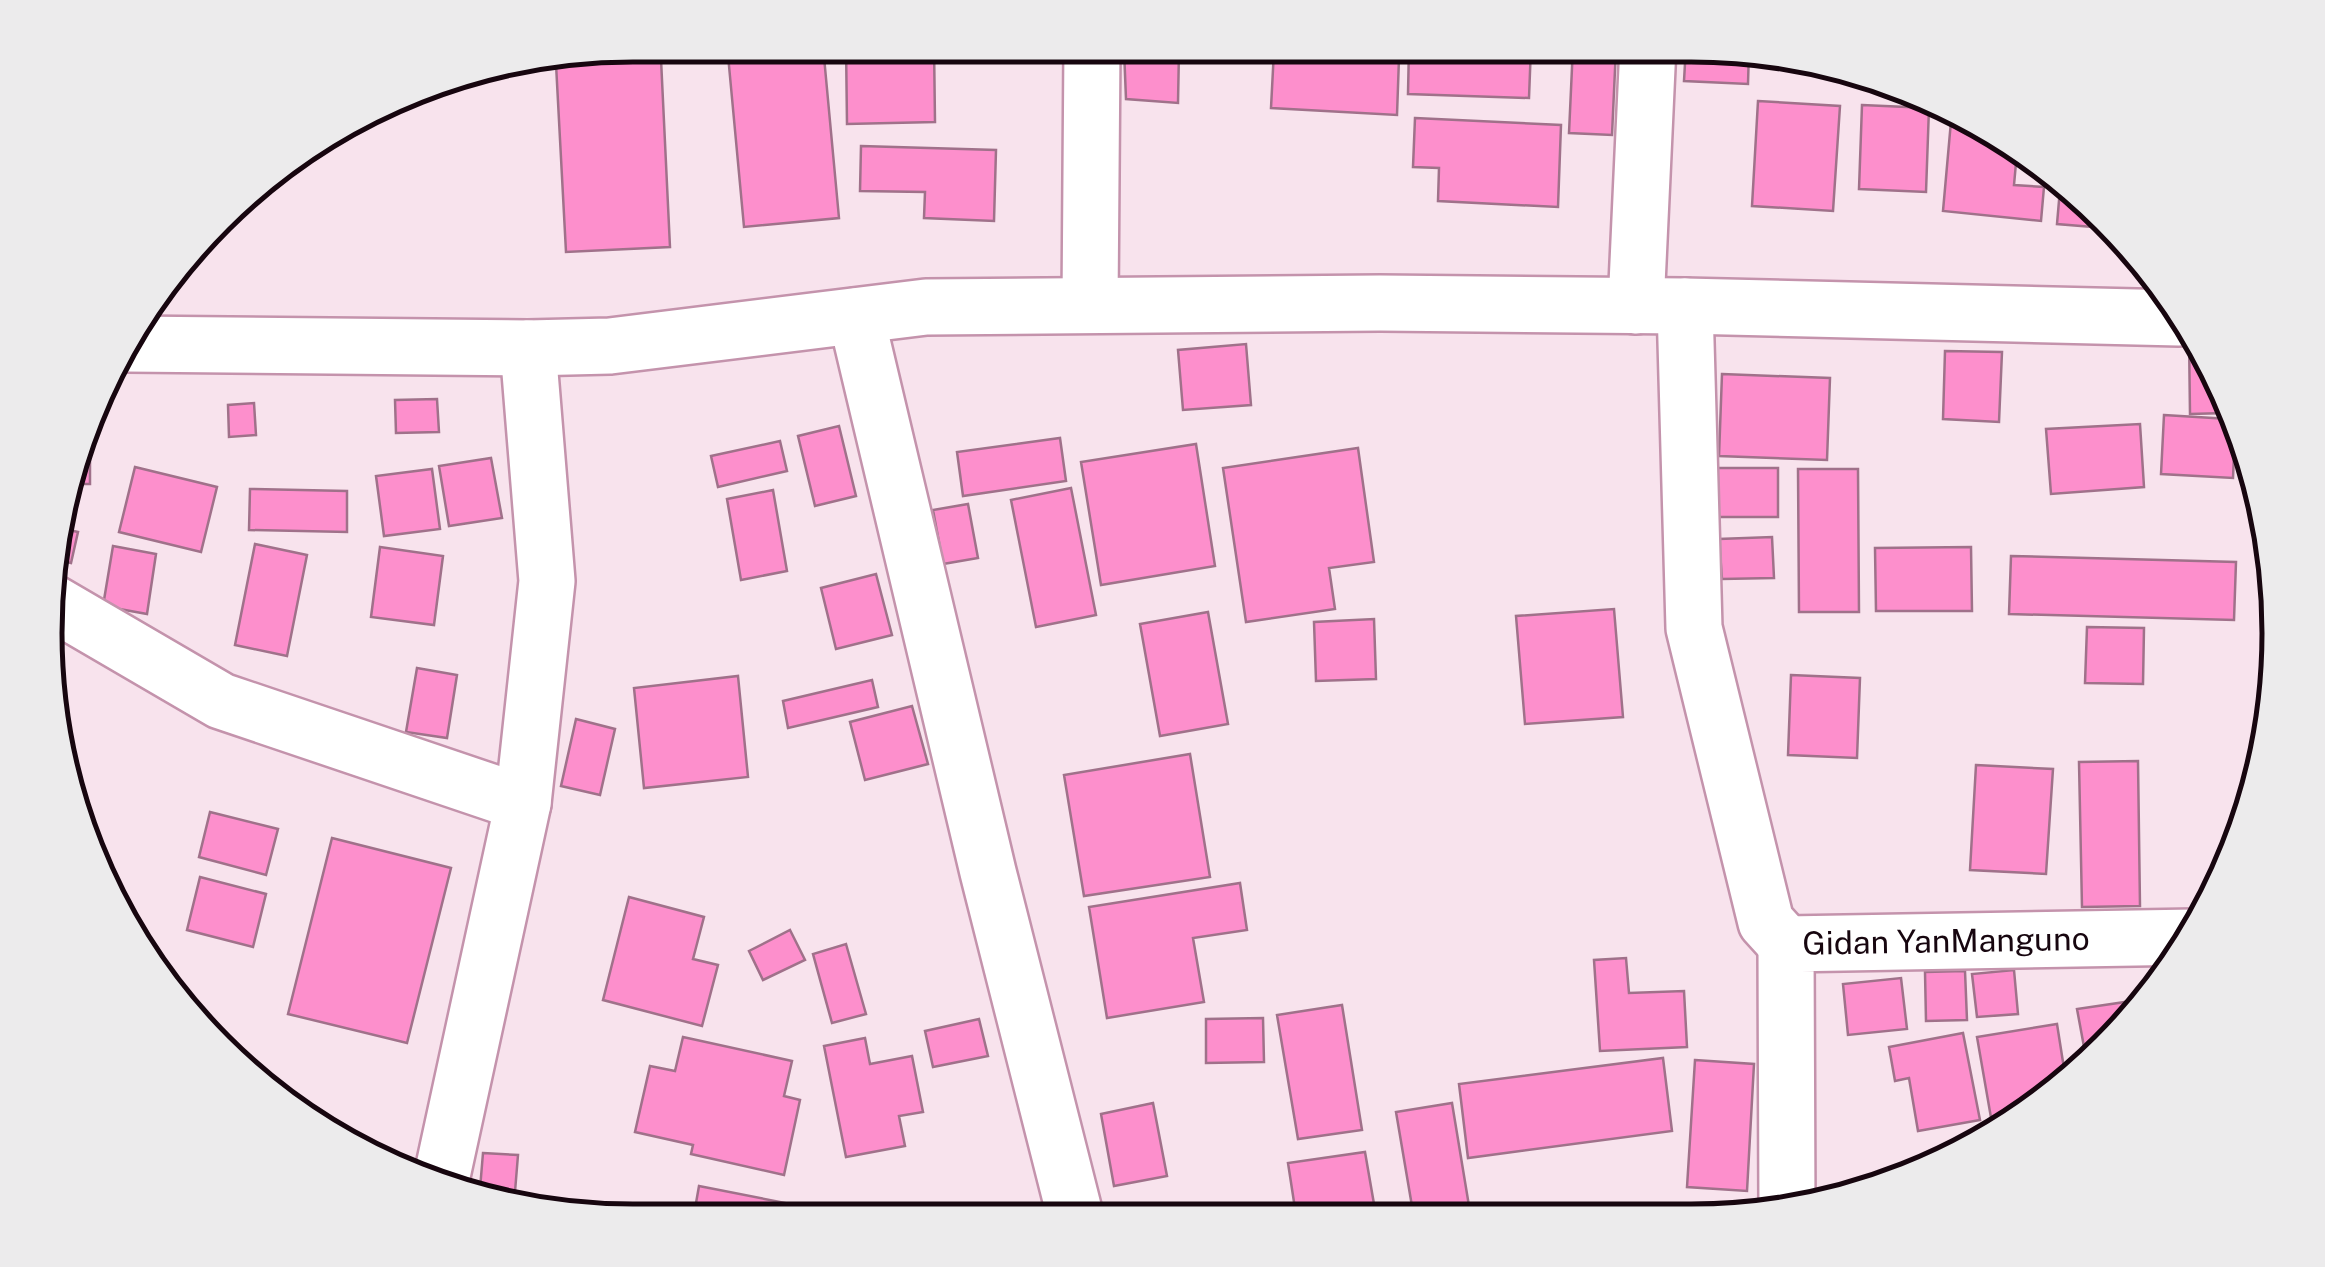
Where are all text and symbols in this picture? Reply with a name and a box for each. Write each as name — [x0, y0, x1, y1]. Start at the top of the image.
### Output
street label: Gidan YanManguno — [1802, 920, 2090, 962]

